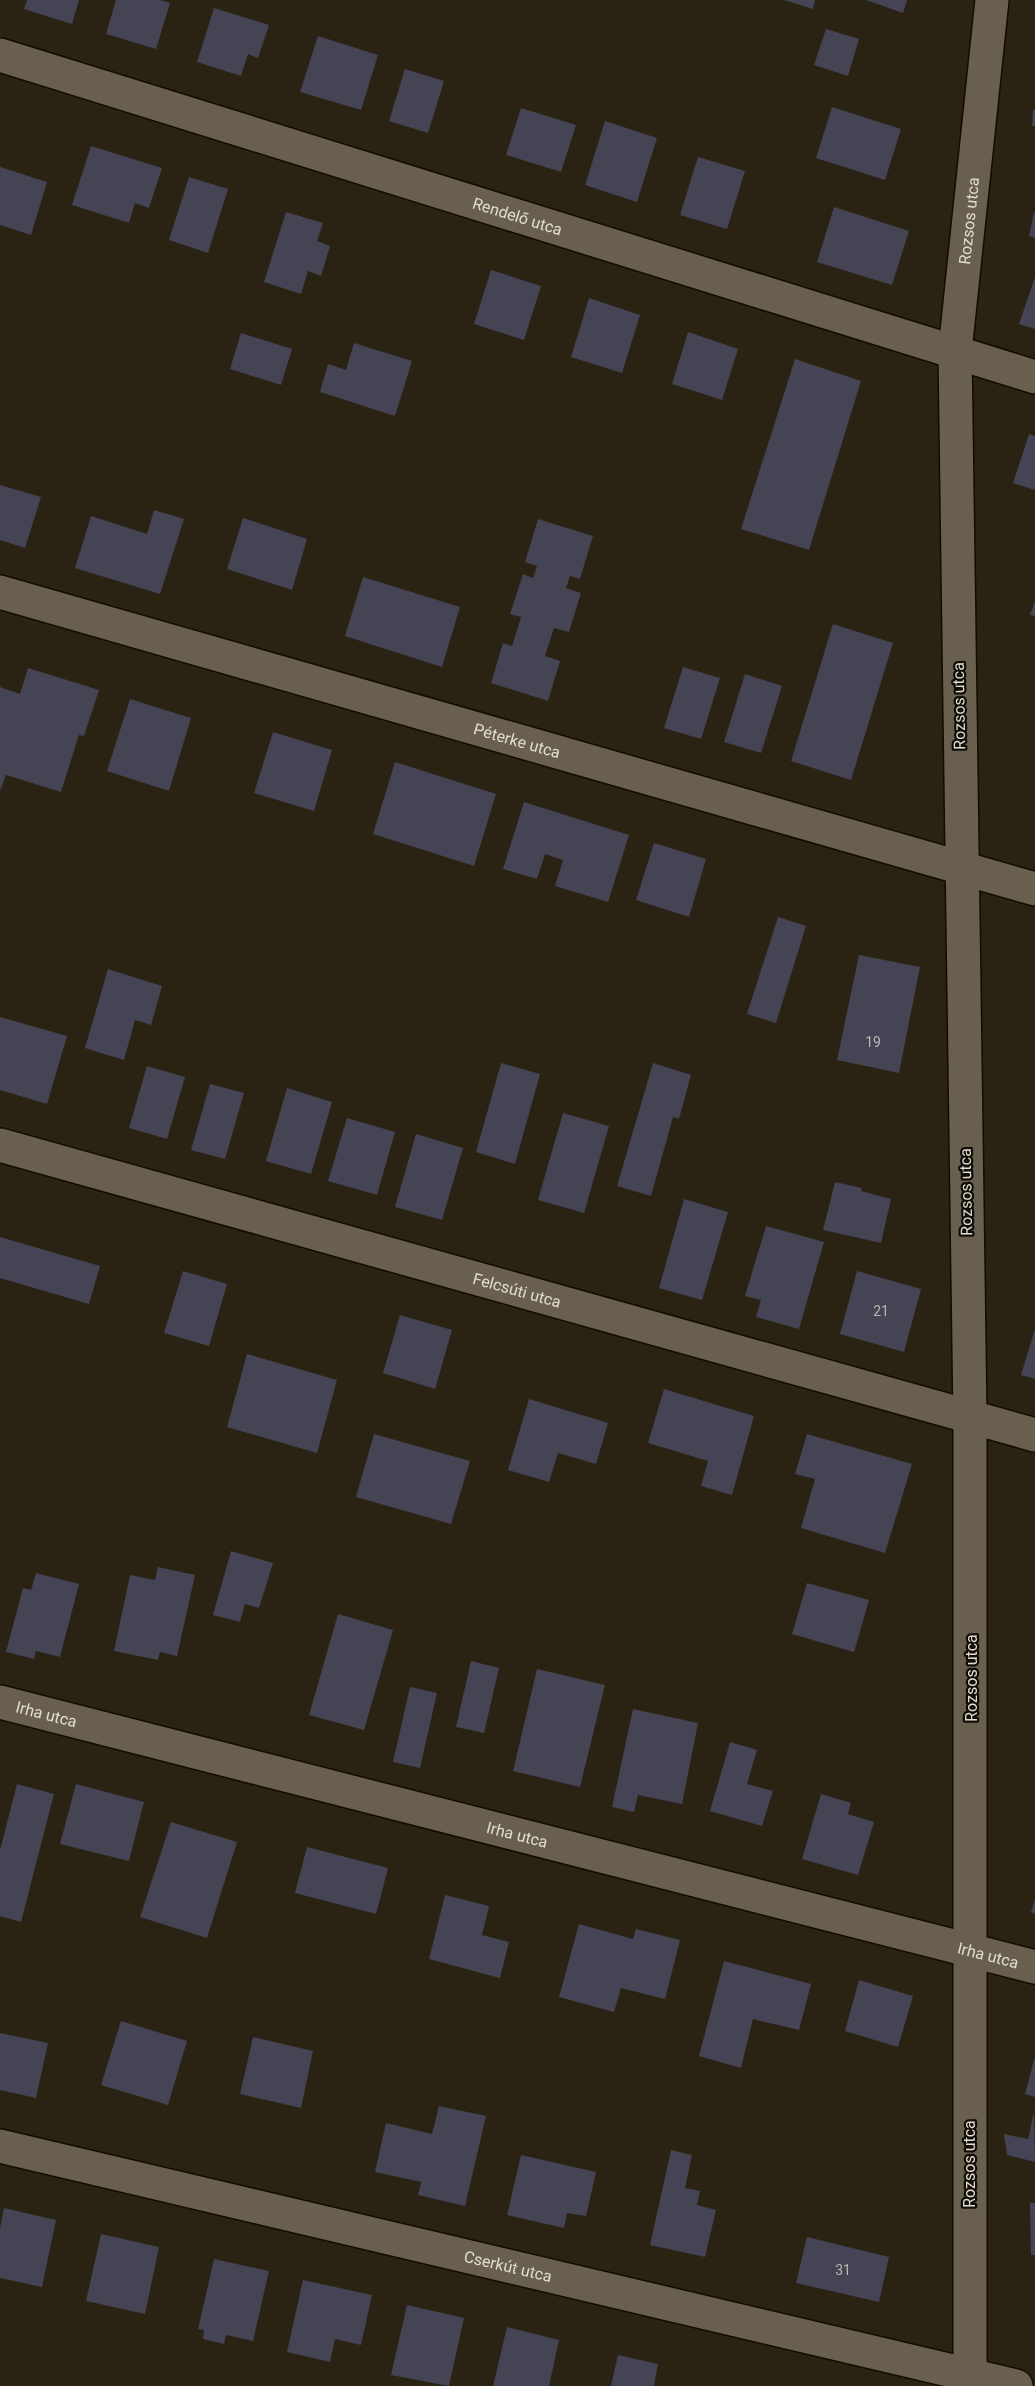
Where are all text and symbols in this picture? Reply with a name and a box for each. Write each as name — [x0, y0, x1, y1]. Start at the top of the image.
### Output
street label: Rozsos utca — [955, 176, 983, 265]
street label: Rendelő utca — [470, 193, 565, 239]
street label: Rozsos utca — [949, 662, 969, 750]
street label: Péterke utca — [472, 719, 563, 762]
house number: 19 — [865, 1034, 881, 1050]
street label: Rozsos utca — [956, 1148, 976, 1236]
street label: Felcsúti utca — [471, 1268, 563, 1311]
house number: 21 — [873, 1303, 889, 1319]
street label: Rozsos utca — [962, 1634, 981, 1722]
street label: Irha utca — [14, 1697, 79, 1731]
street label: Irha utca — [485, 1818, 550, 1851]
street label: Irha utca — [956, 1938, 1021, 1972]
street label: Rozsos utca — [960, 2120, 979, 2208]
street label: Cserkút utca — [462, 2246, 554, 2286]
house number: 31 — [835, 2262, 851, 2278]

